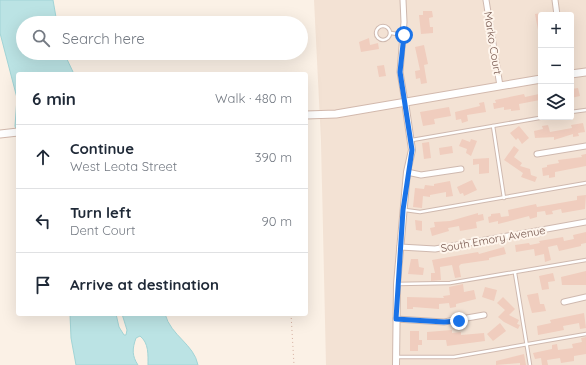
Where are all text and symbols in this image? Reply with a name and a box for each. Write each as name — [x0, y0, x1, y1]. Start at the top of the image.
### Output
street label: Marko Court — [481, 11, 505, 76]
map controls — [538, 12, 574, 120]
button: + — [538, 12, 574, 48]
search box — [16, 16, 308, 60]
route start — [395, 26, 413, 44]
icon: search — [30, 27, 52, 49]
text: Search here — [62, 29, 145, 48]
button: − — [538, 48, 574, 84]
button: layers — [538, 84, 574, 120]
text: 6 min — [32, 88, 76, 109]
text: Walk · 480 m — [215, 90, 292, 106]
text: Continue — [70, 139, 134, 158]
icon: ahead — [32, 146, 54, 168]
text: 390 m — [255, 149, 292, 165]
text: West Leota Street — [70, 158, 177, 174]
text: Turn left — [70, 203, 132, 222]
icon: left — [32, 210, 54, 232]
text: 90 m — [262, 213, 292, 229]
text: Dent Court — [70, 222, 135, 238]
street label: South Emory Avenue — [440, 223, 546, 255]
icon: arrive — [32, 274, 54, 296]
text: Arrive at destination — [70, 275, 219, 294]
route end — [450, 312, 468, 330]

